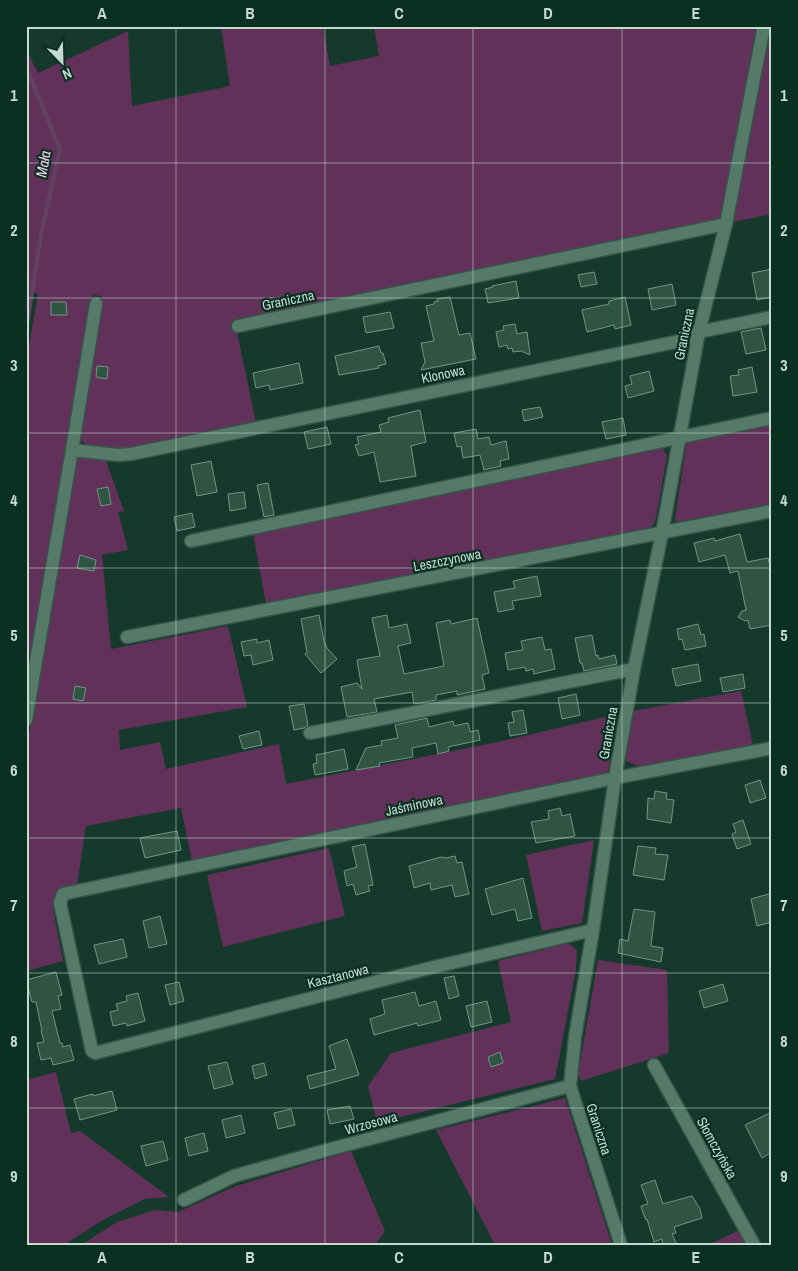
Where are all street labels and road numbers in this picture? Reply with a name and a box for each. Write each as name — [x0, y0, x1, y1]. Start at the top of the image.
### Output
street label: Graniczna — [260, 286, 316, 314]
street label: Graniczna — [670, 306, 698, 362]
street label: Klonowa — [420, 360, 467, 387]
street label: Leszczynowa — [411, 544, 483, 575]
street label: Graniczna — [595, 705, 622, 761]
street label: Jaśminowa — [384, 790, 445, 820]
street label: Kasztanowa — [305, 960, 371, 992]
street label: Graniczna — [582, 1101, 616, 1158]
street label: Wrzosowa — [343, 1107, 400, 1139]
street label: Słomczyńska — [693, 1114, 742, 1182]

